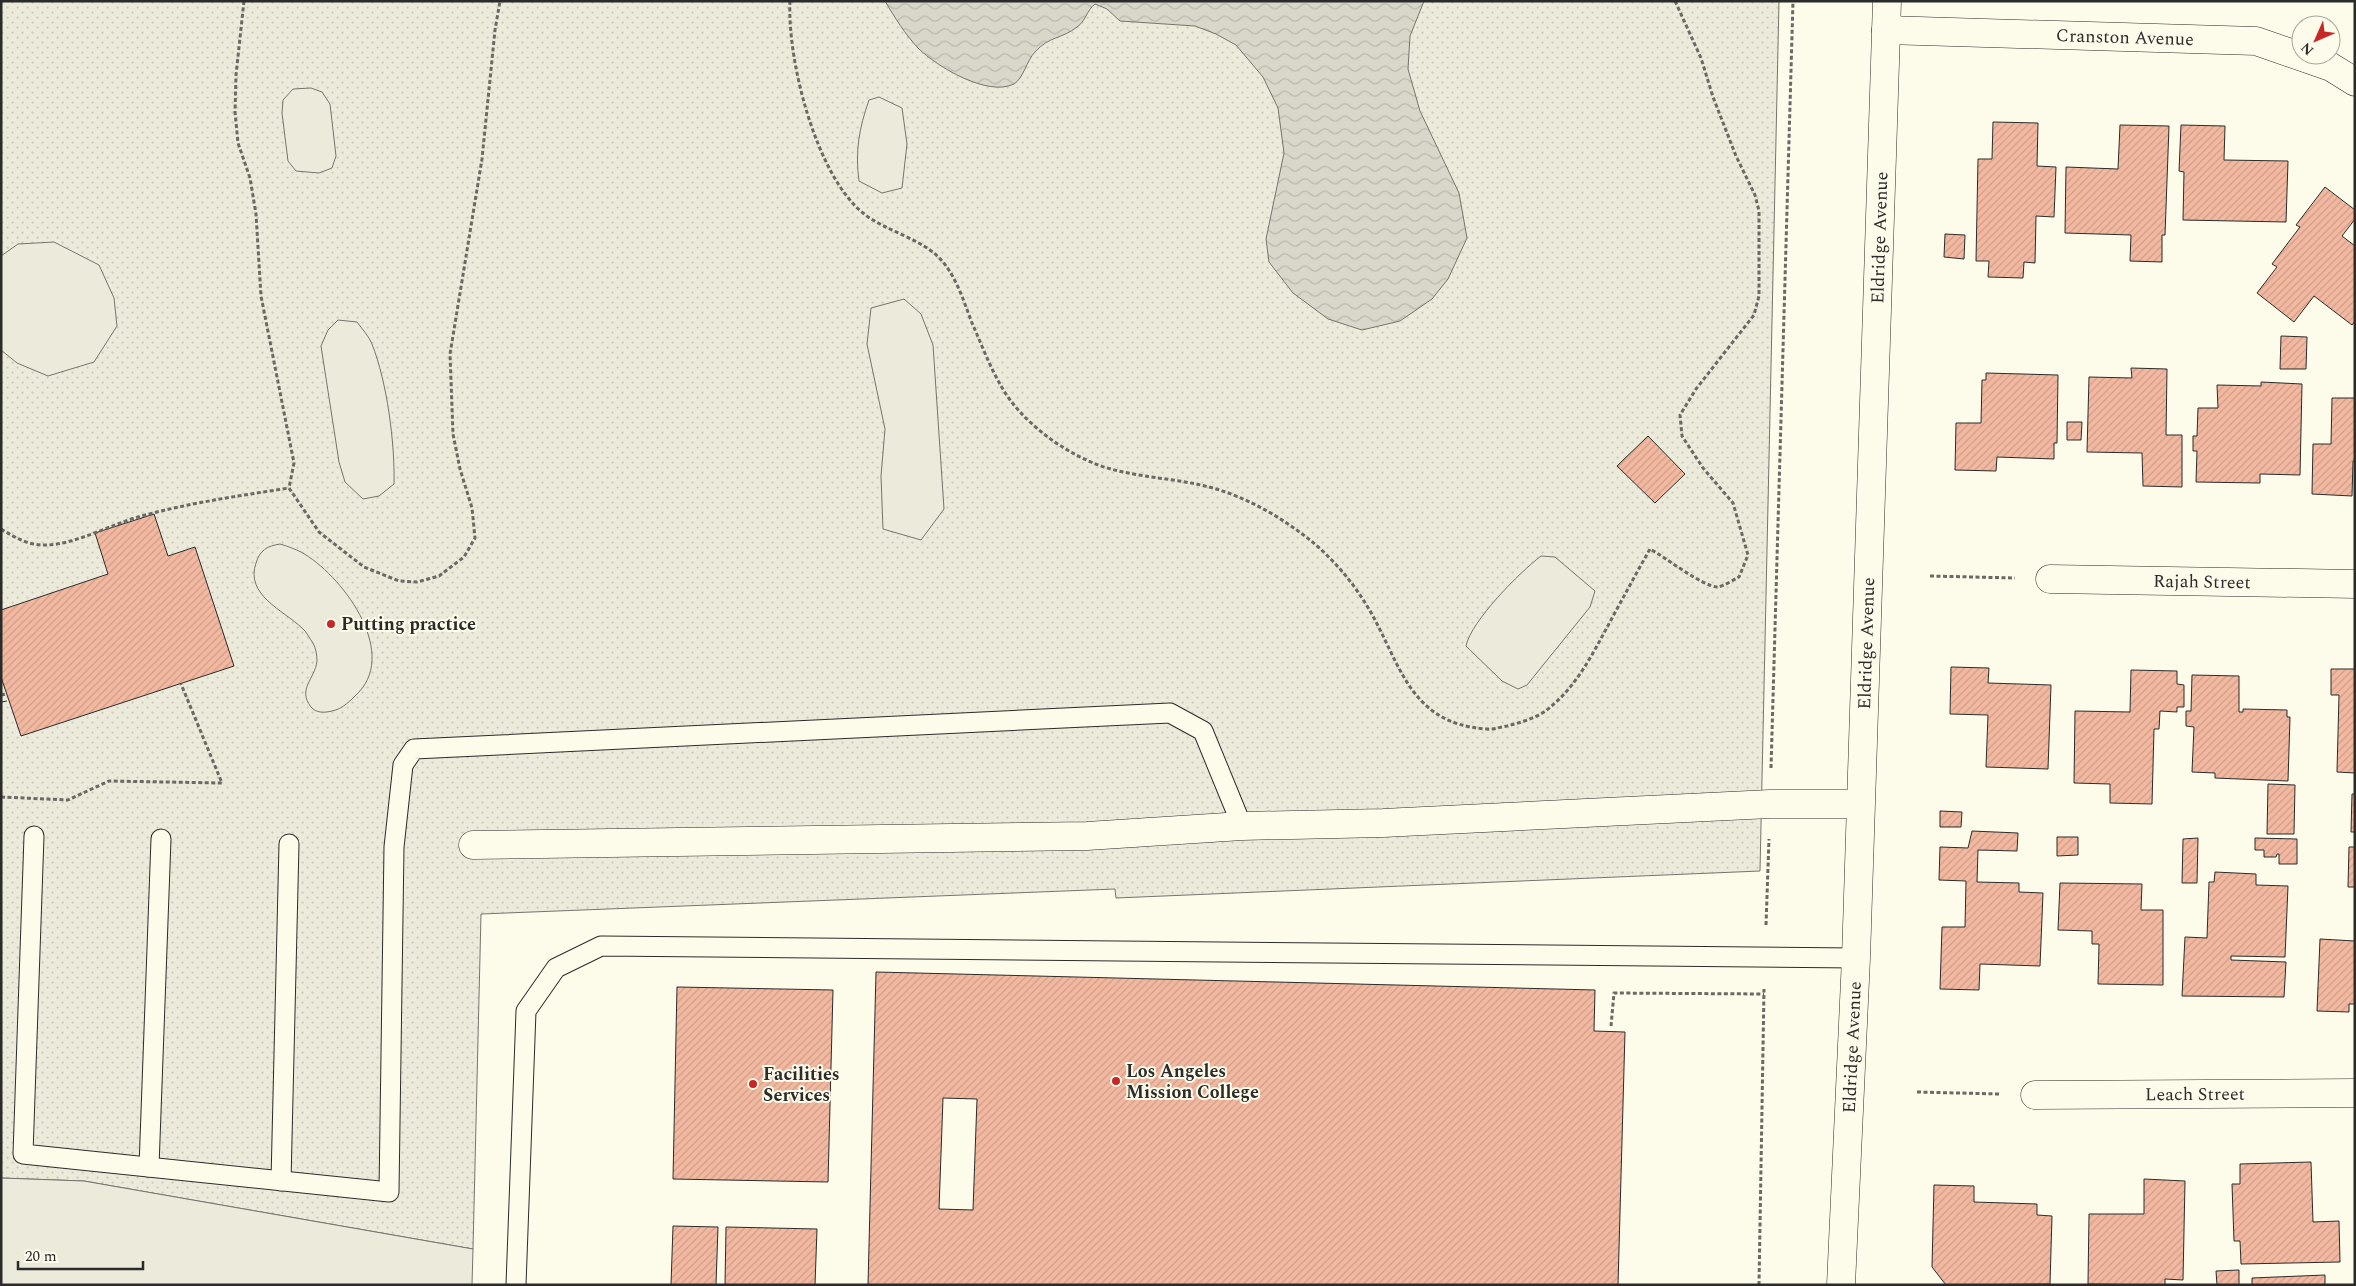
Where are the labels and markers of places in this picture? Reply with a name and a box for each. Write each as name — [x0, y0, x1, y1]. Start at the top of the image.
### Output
place label: Putting practice — [341, 611, 476, 638]
marker: Putting practice — [325, 618, 337, 630]
place label: Los Angeles Mission College — [1126, 1058, 1259, 1106]
place label: Facilities Services — [763, 1061, 840, 1109]
marker: Los Angeles Mission College — [1110, 1075, 1122, 1087]
marker: Facilities Services — [747, 1078, 759, 1090]

